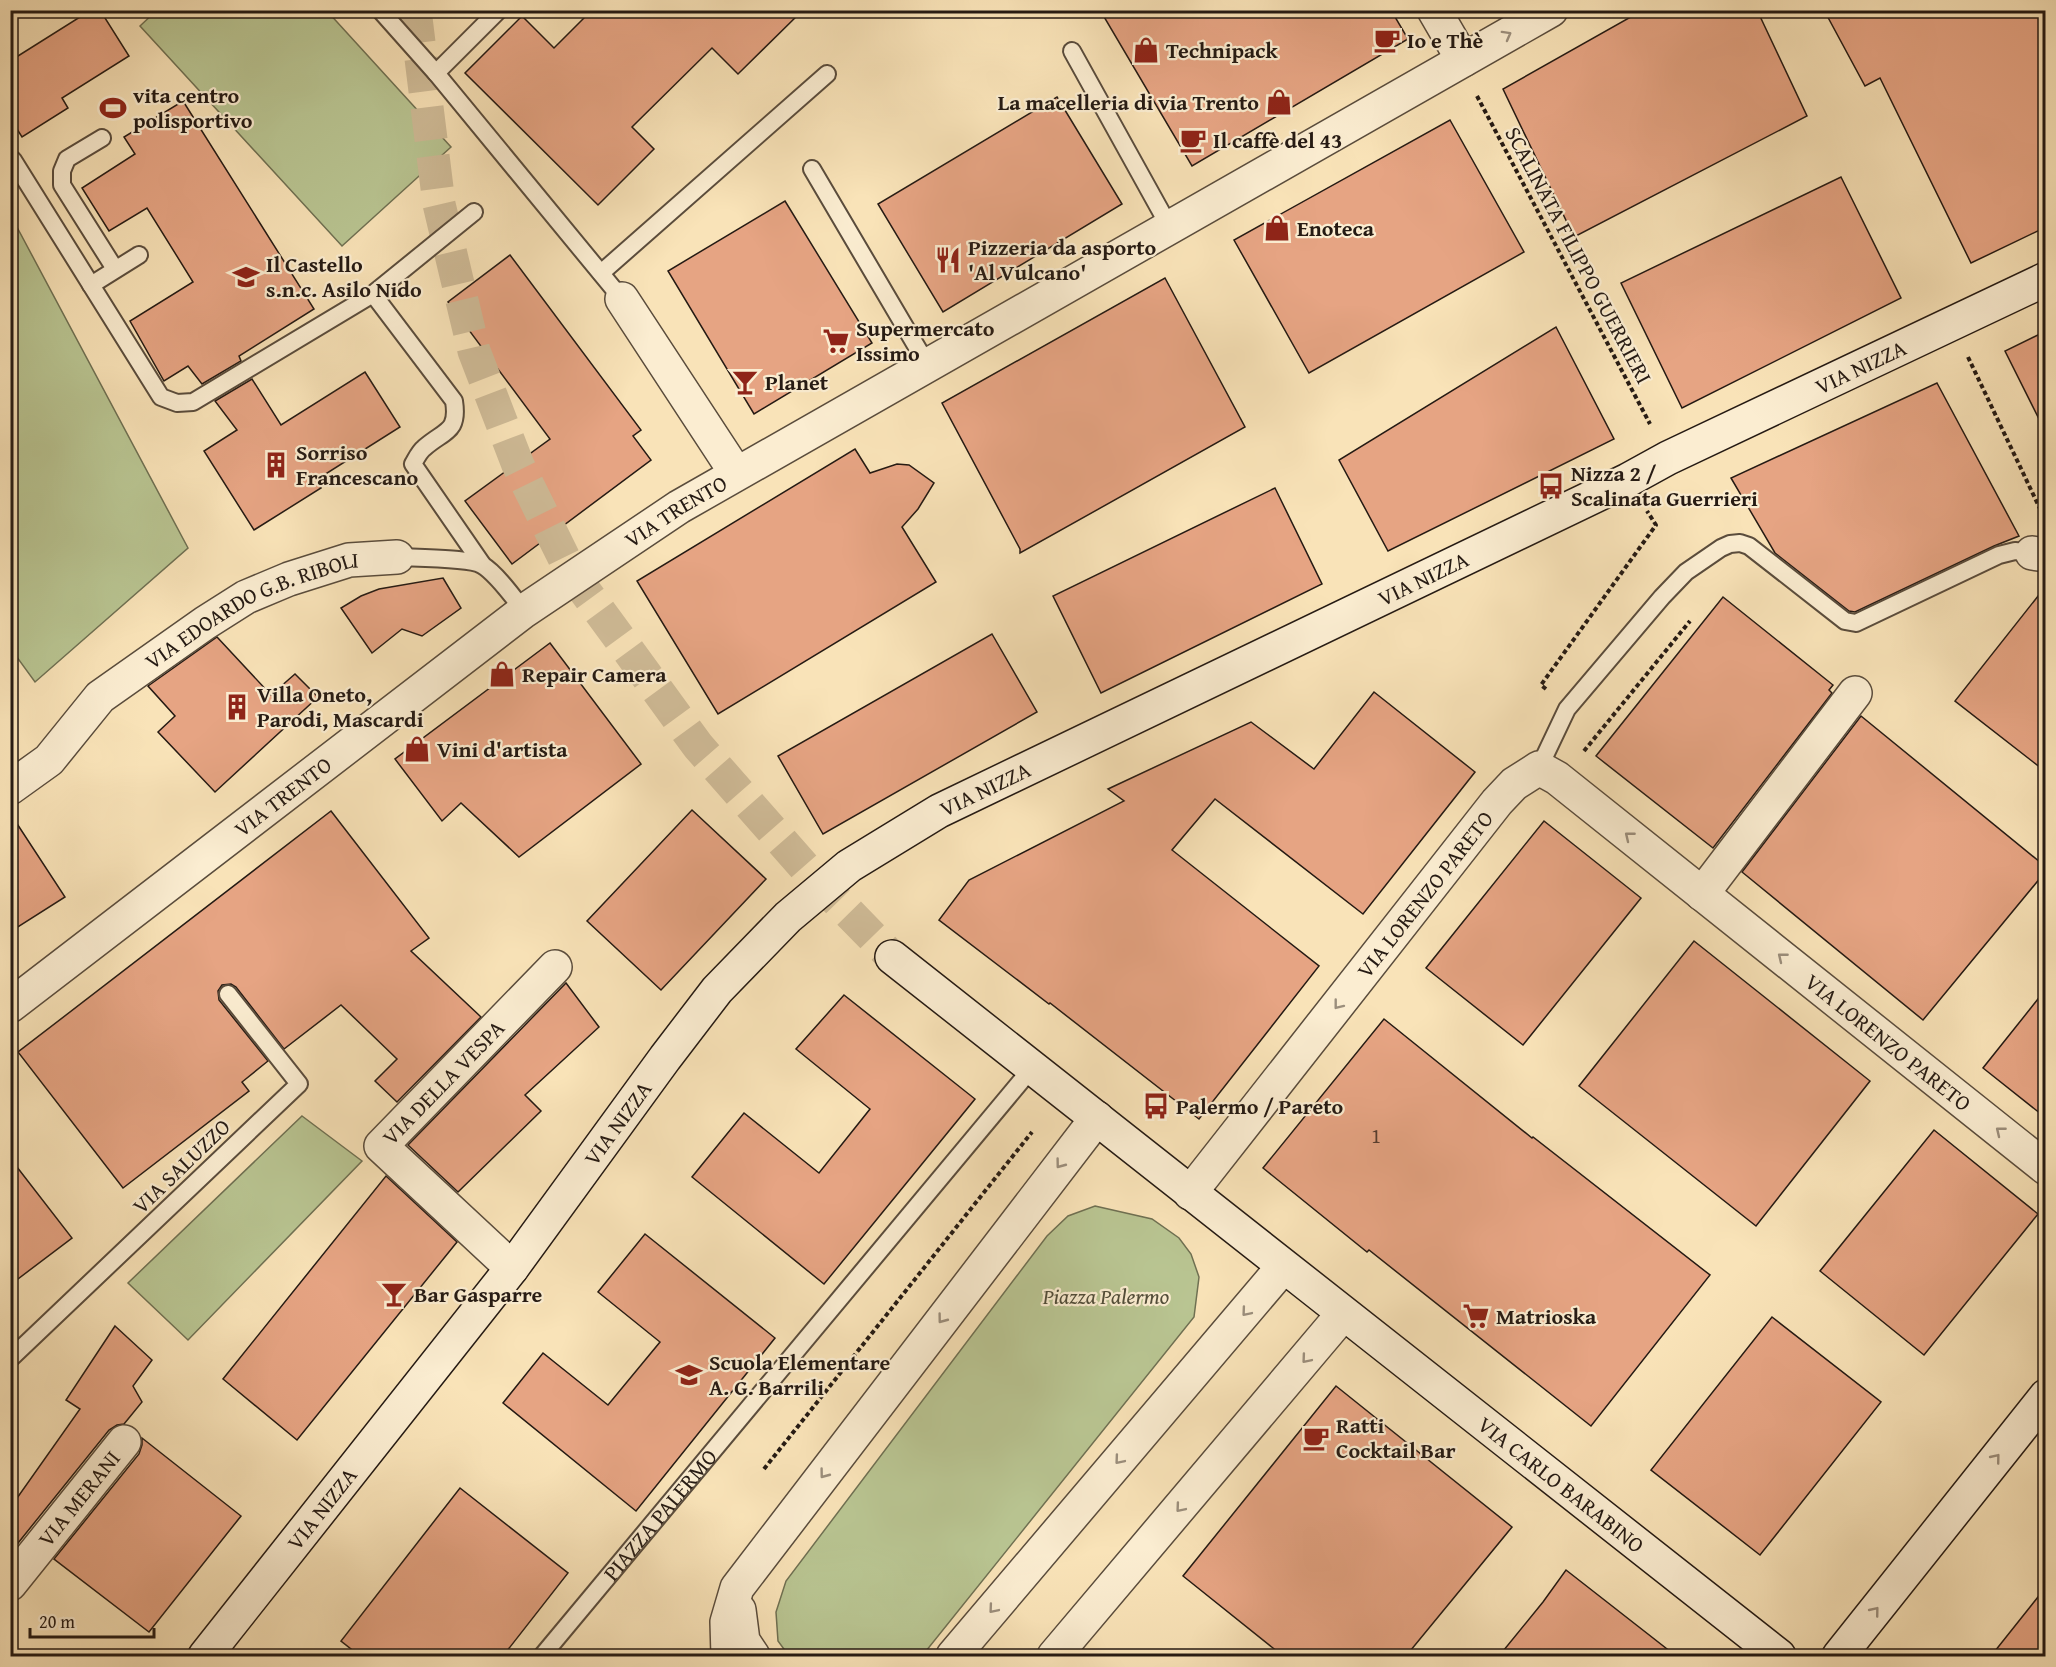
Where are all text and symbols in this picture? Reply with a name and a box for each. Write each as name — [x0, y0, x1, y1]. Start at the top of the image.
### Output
place label: Io e Thè — [1407, 24, 1484, 56]
cafe icon: Io e Thè — [1372, 25, 1402, 55]
one-way arrow — [1501, 31, 1511, 42]
place label: Technipack — [1166, 34, 1278, 66]
shop icon: Technipack — [1131, 35, 1161, 65]
place label: vita centro polisportivo — [133, 79, 253, 136]
place label: La macelleria di via Trento — [998, 86, 1259, 118]
shop icon: La macelleria di via Trento — [1264, 87, 1294, 117]
sports icon: vita centro polisportivo — [98, 93, 128, 123]
street label: SCALINATA FILIPPO GUERRIERI — [1498, 121, 1660, 389]
place label: Il caffè del 43 — [1213, 124, 1342, 156]
cafe icon: Il caffè del 43 — [1178, 125, 1208, 155]
place label: Enoteca — [1297, 212, 1375, 244]
shop icon: Enoteca — [1262, 213, 1292, 243]
place label: Pizzeria da asporto 'Al Vulcano' — [968, 231, 1157, 288]
restaurant icon: Pizzeria da asporto 'Al Vulcano' — [933, 245, 963, 275]
place label: Il Castello s.n.c. Asilo Nido — [266, 248, 422, 305]
school or university icon: Il Castello s.n.c. Asilo Nido — [231, 262, 261, 292]
place label: Supermercato Issimo — [856, 312, 995, 369]
supermarket icon: Supermercato Issimo — [821, 326, 851, 356]
street label: VIA NIZZA — [1810, 331, 1912, 402]
place label: Planet — [765, 366, 829, 398]
bar icon: Planet — [730, 367, 760, 397]
place label: Sorriso Francescano — [296, 436, 418, 493]
building icon: Sorriso Francescano — [261, 450, 291, 480]
place label: Nizza 2 / Scalinata Guerrieri — [1571, 457, 1758, 514]
street label: VIA TRENTO — [618, 467, 733, 555]
bus stop icon: Nizza 2 / Scalinata Guerrieri — [1536, 471, 1566, 501]
street label: VIA EDOARDO G.B. RIBOLI — [138, 543, 359, 677]
street label: VIA NIZZA — [1372, 543, 1474, 614]
place label: Repair Camera — [522, 658, 667, 690]
shop icon: Repair Camera — [487, 659, 517, 689]
place label: Villa Oneto, Parodi, Mascardi — [257, 678, 424, 735]
building icon: Villa Oneto, Parodi, Mascardi — [222, 692, 252, 722]
place label: Vini d'artista — [437, 733, 568, 765]
shop icon: Vini d'artista — [402, 734, 432, 764]
street label: VIA TRENTO — [227, 748, 338, 844]
street label: VIA NIZZA — [934, 753, 1036, 824]
street label: VIA LORENZO PARETO — [1349, 804, 1501, 985]
one-way arrow — [1625, 832, 1636, 843]
one-way arrow — [1777, 954, 1788, 965]
street label: VIA LORENZO PARETO — [1798, 966, 1978, 1119]
one-way arrow — [1334, 998, 1345, 1009]
street label: VIA DELLA VESPA — [374, 1012, 512, 1152]
street label: VIA NIZZA — [576, 1074, 659, 1172]
place label: Palermo / Pareto — [1176, 1090, 1344, 1122]
bus stop icon: Palermo / Pareto — [1141, 1091, 1171, 1121]
street label: VIA SALUZZO — [125, 1111, 237, 1221]
house number: 1 — [1371, 1121, 1381, 1150]
one-way arrow — [1996, 1128, 2007, 1139]
one-way arrow — [1057, 1158, 1068, 1169]
place label: Bar Gasparre — [414, 1278, 543, 1310]
bar icon: Bar Gasparre — [379, 1279, 409, 1309]
park label: Piazza Palermo — [1042, 1280, 1169, 1312]
place label: Matrioska — [1496, 1300, 1597, 1332]
supermarket icon: Matrioska — [1461, 1301, 1491, 1331]
one-way arrow — [1242, 1305, 1253, 1316]
one-way arrow — [938, 1313, 949, 1324]
place label: Scuola Elementare A. G. Barrili — [709, 1346, 890, 1403]
one-way arrow — [1302, 1352, 1313, 1363]
school or university icon: Scuola Elementare A. G. Barrili — [674, 1360, 704, 1390]
street label: VIA CARLO BARABINO — [1471, 1408, 1651, 1560]
place label: Ratti Cocktail Bar — [1336, 1409, 1456, 1466]
cafe icon: Ratti Cocktail Bar — [1301, 1423, 1331, 1453]
street label: PIAZZA PALERMO — [595, 1442, 724, 1588]
street label: VIA MERANI — [30, 1443, 128, 1553]
one-way arrow — [1116, 1453, 1127, 1464]
one-way arrow — [1989, 1454, 2000, 1465]
street label: VIA NIZZA — [279, 1460, 365, 1557]
one-way arrow — [820, 1468, 831, 1479]
one-way arrow — [1176, 1501, 1187, 1512]
scale bar — [30, 1601, 154, 1639]
one-way arrow — [989, 1602, 1000, 1613]
one-way arrow — [1867, 1606, 1878, 1617]
text: 20 m — [39, 1608, 75, 1635]

